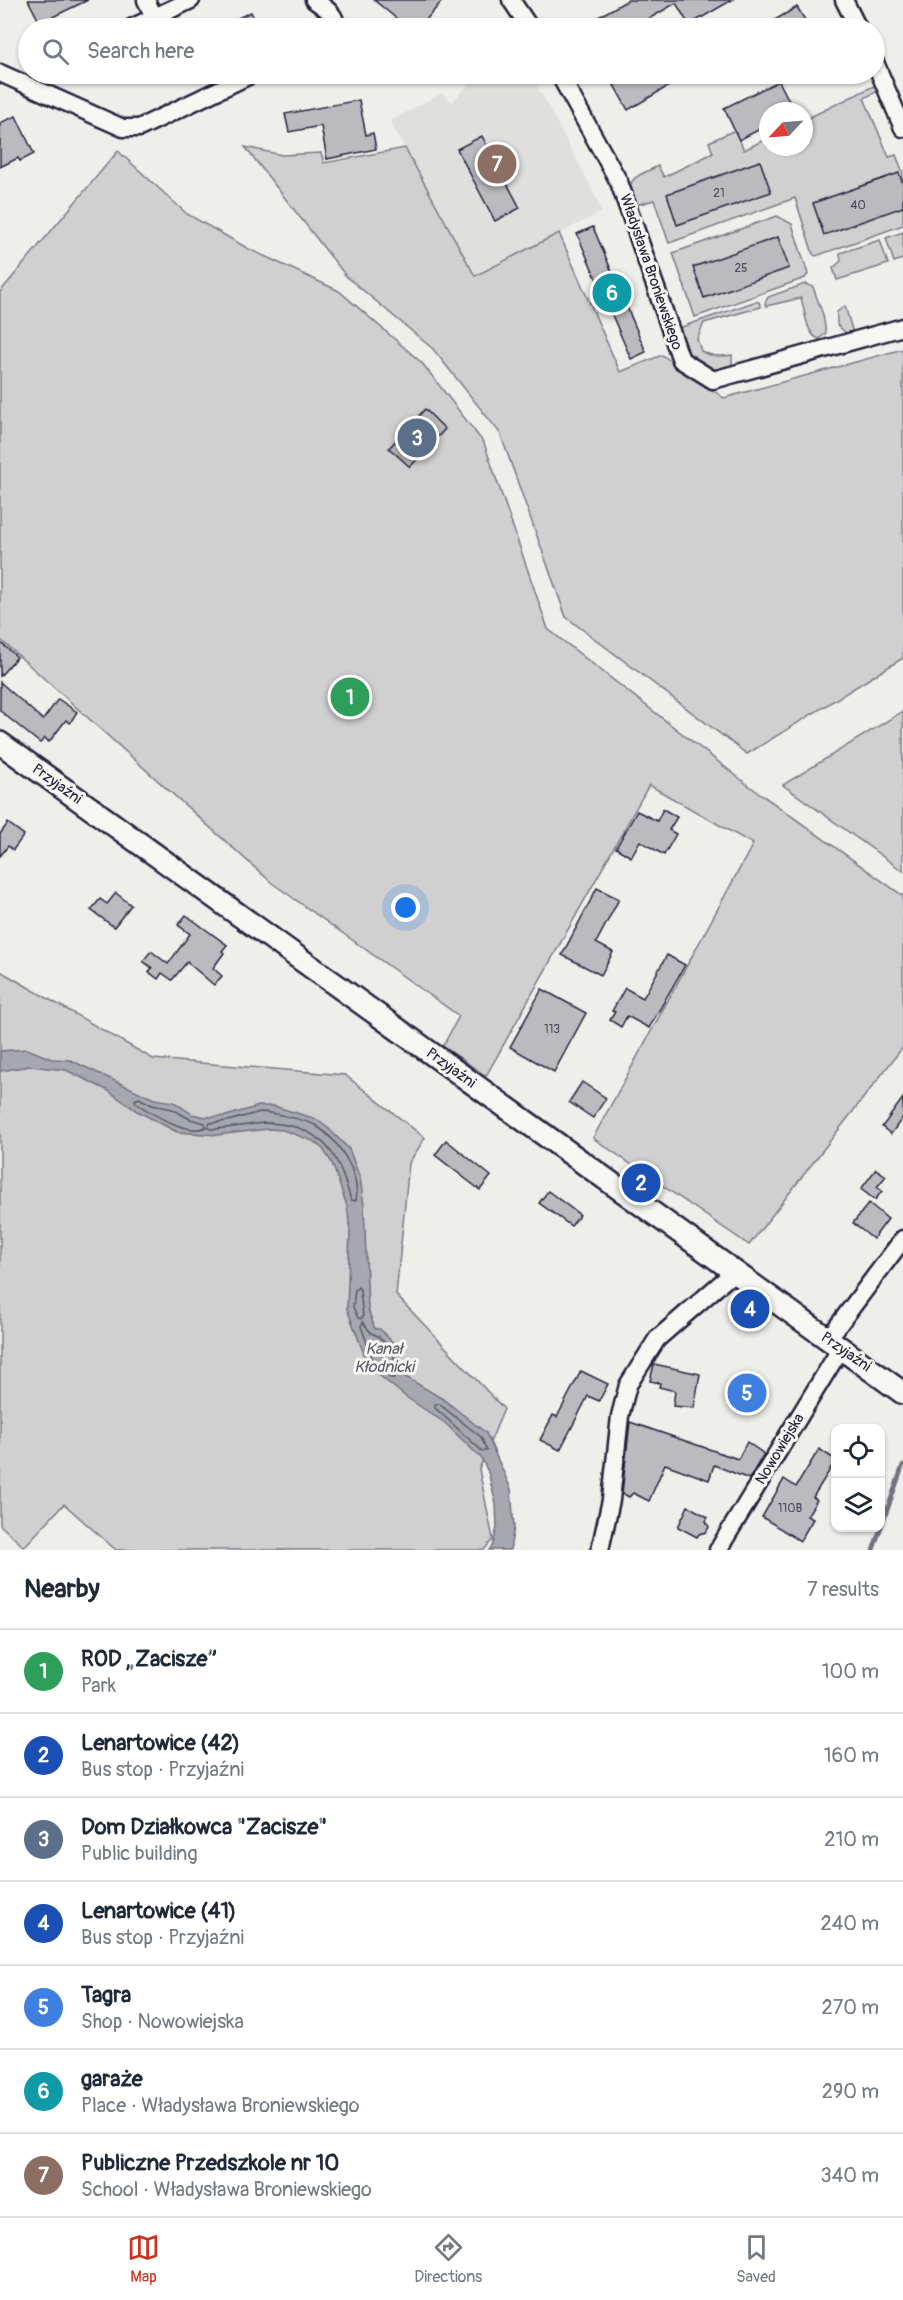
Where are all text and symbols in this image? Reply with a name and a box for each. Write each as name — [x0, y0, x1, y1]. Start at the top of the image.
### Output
search box — [18, 18, 885, 84]
icon: search — [39, 35, 72, 68]
text: Search here — [87, 37, 194, 65]
north arrow — [759, 102, 813, 156]
pin: 7 — [478, 142, 516, 186]
house number: 21 — [713, 186, 725, 201]
street label: Władysława Broniewskiego — [615, 192, 687, 352]
house number: 40 — [850, 198, 866, 213]
house number: 25 — [734, 261, 748, 276]
pin: 6 — [592, 270, 632, 316]
pin: 3 — [398, 416, 436, 460]
pin: 1 — [330, 674, 370, 720]
street label: Przyjaźni — [28, 760, 86, 809]
your location — [391, 893, 420, 922]
house number: 113 — [544, 1022, 560, 1037]
street label: Przyjaźni — [422, 1044, 480, 1093]
pin: 2 — [622, 1160, 660, 1206]
pin: 4 — [730, 1286, 770, 1332]
street label: Przyjaźni — [817, 1328, 875, 1376]
water label: Kanał Kłodnicki — [354, 1339, 416, 1377]
pin: 5 — [728, 1370, 766, 1416]
street label: Nowowiejska — [751, 1410, 809, 1488]
map controls — [831, 1424, 885, 1532]
button: locate — [831, 1424, 885, 1478]
button: layers — [831, 1478, 885, 1532]
house number: 110B — [778, 1501, 802, 1516]
text: Nearby — [24, 1573, 100, 1605]
text: 7 results — [807, 1577, 879, 1602]
text: ROD „Zacisze” — [81, 1645, 217, 1673]
text: 1 — [40, 1659, 47, 1684]
text: 100 m — [822, 1659, 879, 1684]
text: Park — [81, 1673, 116, 1698]
text: Lenartowice (42) — [81, 1729, 240, 1757]
text: 2 — [38, 1743, 49, 1768]
text: 160 m — [824, 1743, 879, 1768]
text: Bus stop · Przyjaźni — [81, 1757, 244, 1782]
text: Dom Działkowca "Zacisze" — [81, 1813, 327, 1841]
text: 3 — [38, 1827, 49, 1852]
text: 210 m — [824, 1827, 879, 1852]
text: Public building — [81, 1841, 197, 1866]
text: Lenartowice (41) — [81, 1897, 236, 1925]
text: 4 — [38, 1911, 49, 1936]
text: 240 m — [820, 1911, 879, 1936]
text: Bus stop · Przyjaźni — [81, 1925, 244, 1950]
text: Tagra — [81, 1981, 131, 2009]
text: 5 — [38, 1995, 49, 2020]
text: 270 m — [821, 1995, 879, 2020]
text: Shop · Nowowiejska — [81, 2009, 244, 2034]
text: garaże — [81, 2065, 143, 2093]
text: 6 — [38, 2079, 49, 2104]
text: 290 m — [822, 2079, 879, 2104]
text: Place · Władysława Broniewskiego — [81, 2093, 360, 2118]
text: Publiczne Przedszkole nr 10 — [81, 2149, 339, 2177]
text: 7 — [38, 2163, 49, 2188]
text: 340 m — [820, 2163, 879, 2188]
text: School · Władysława Broniewskiego — [81, 2177, 372, 2202]
tab: Map — [127, 2231, 160, 2287]
tab: Directions — [414, 2231, 482, 2287]
tab: Saved — [736, 2231, 776, 2287]

